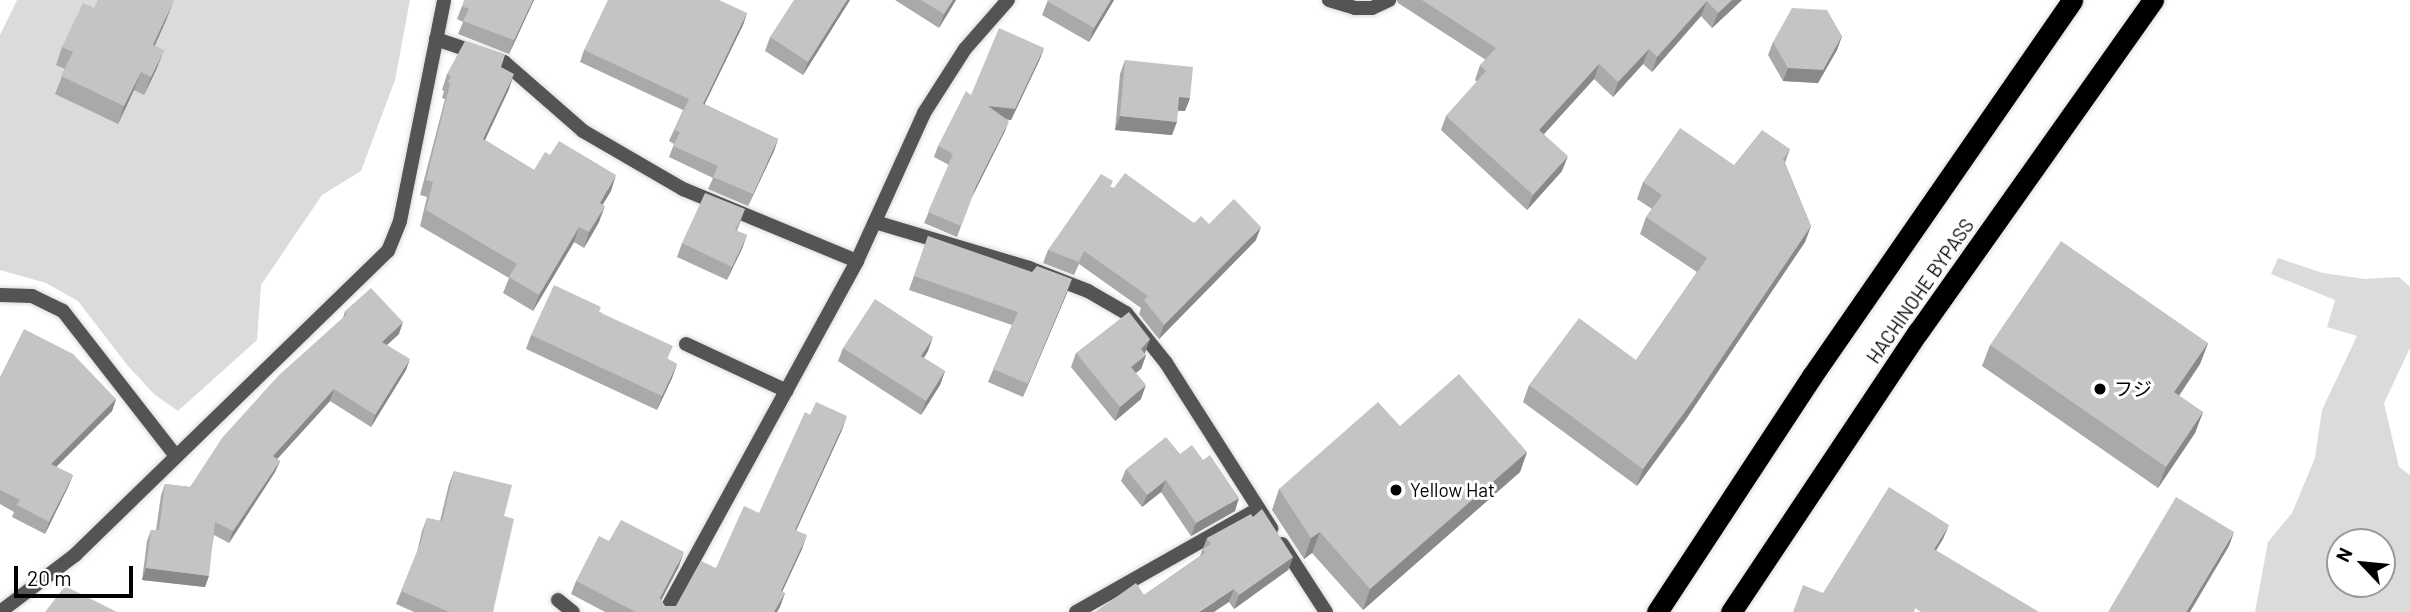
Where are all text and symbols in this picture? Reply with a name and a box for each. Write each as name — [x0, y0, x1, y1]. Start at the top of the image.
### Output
street label: HACHINOHE BYPASS — [1862, 214, 1978, 368]
place label: フジ — [2114, 378, 2152, 400]
marker: フジ — [2092, 381, 2108, 397]
place label: Yellow Hat — [1410, 479, 1495, 501]
marker: Yellow Hat — [1388, 482, 1404, 498]
north arrow — [2326, 528, 2396, 598]
text: N — [2330, 544, 2357, 565]
scale bar — [18, 552, 136, 596]
text: 20 m — [27, 565, 72, 590]

